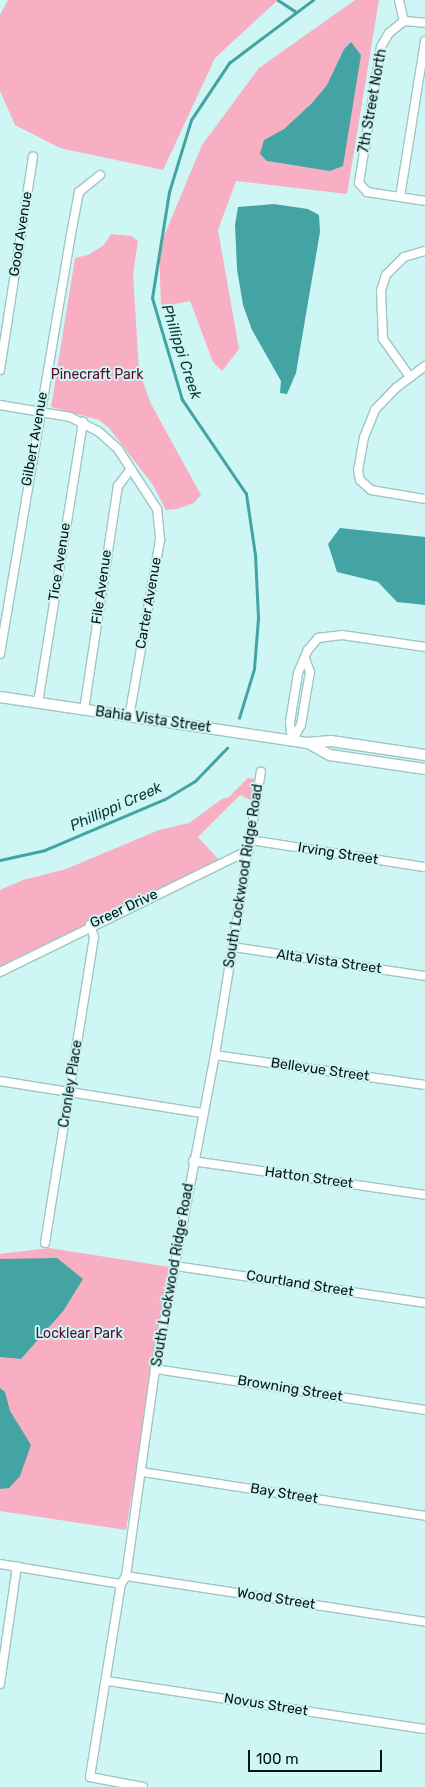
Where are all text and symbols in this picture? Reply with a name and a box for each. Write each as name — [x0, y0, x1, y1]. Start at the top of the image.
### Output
street label: 7th Street North — [356, 48, 390, 154]
street label: Good Avenue — [6, 190, 36, 278]
water label: Phillippi Creek — [157, 302, 205, 402]
park label: Pinecraft Park — [51, 367, 143, 383]
street label: Gilbert Avenue — [18, 390, 52, 488]
street label: Tice Avenue — [45, 521, 75, 603]
street label: File Avenue — [88, 549, 116, 625]
street label: Carter Avenue — [133, 556, 165, 650]
street label: Bahia Vista Street — [94, 704, 212, 736]
water label: Phillippi Creek — [67, 779, 165, 835]
street label: South Lockwood Ridge Road — [221, 783, 267, 969]
street label: Irving Street — [297, 839, 379, 869]
street label: Greer Drive — [87, 886, 161, 932]
street label: Alta Vista Street — [275, 946, 383, 978]
street label: Cronley Place — [56, 1039, 86, 1129]
street label: Bellevue Street — [270, 1055, 370, 1085]
street label: Hatton Street — [264, 1163, 354, 1193]
street label: South Lockwood Ridge Road — [149, 1182, 197, 1368]
street label: Courtland Street — [245, 1267, 355, 1301]
park label: Locklear Park — [35, 1326, 123, 1342]
street label: Browning Street — [236, 1372, 344, 1406]
street label: Bay Street — [249, 1480, 319, 1508]
street label: Wood Street — [236, 1585, 316, 1613]
street label: Novus Street — [223, 1690, 309, 1720]
scale bar — [250, 1740, 384, 1772]
text: 100 m — [256, 1750, 298, 1768]

